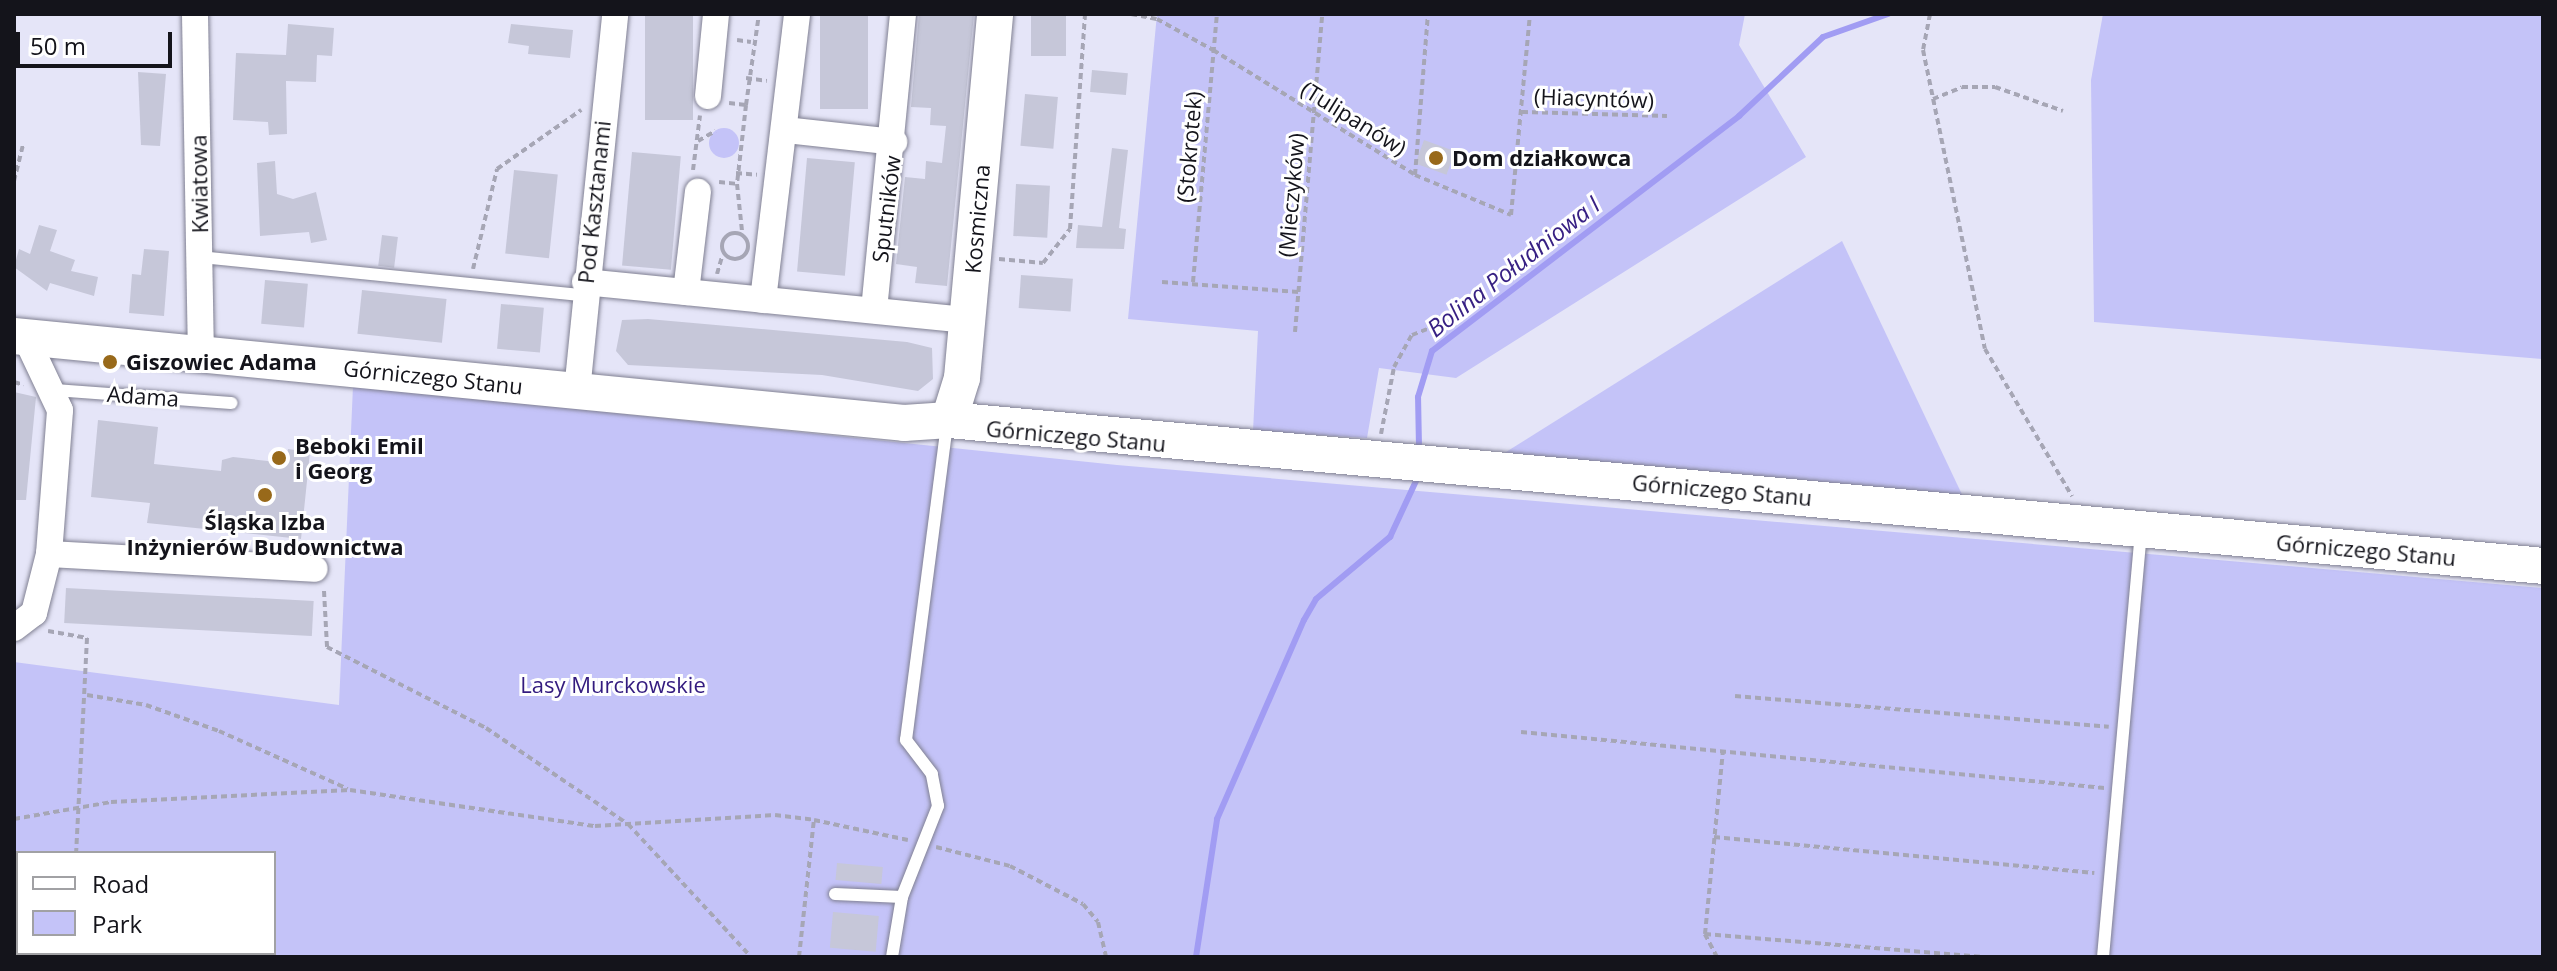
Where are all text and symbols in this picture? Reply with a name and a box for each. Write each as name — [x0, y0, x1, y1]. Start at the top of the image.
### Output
scale bar — [20, 16, 176, 66]
text: 50 m — [30, 29, 86, 62]
street label: (Tulipanów) — [1296, 75, 1412, 161]
street label: (Hiacyntów) — [1534, 83, 1654, 113]
street label: (Stokrotek) — [1171, 90, 1207, 204]
street label: Pod Kasztanami — [572, 119, 616, 285]
street label: (Mieczyków) — [1272, 132, 1310, 258]
street label: Kwiatowa — [185, 134, 213, 234]
place label: Dom działkowca — [1452, 145, 1631, 171]
marker: Dom działkowca — [1427, 149, 1445, 167]
street label: Sputników — [866, 154, 906, 264]
street label: Kosmiczna — [959, 163, 995, 275]
water label: Bolina Południowa I — [1421, 190, 1605, 342]
place label: Giszowiec Adama — [126, 349, 317, 375]
marker: Giszowiec Adama — [101, 353, 119, 371]
street label: Górniczego Stanu — [342, 354, 524, 400]
street label: Adama — [106, 380, 180, 412]
street label: Górniczego Stanu — [985, 415, 1167, 457]
place label: Beboki Emil i Georg — [295, 432, 424, 484]
marker: Beboki Emil i Georg — [270, 449, 288, 467]
street label: Górniczego Stanu — [1631, 469, 1813, 511]
marker: Śląska Izba Inżynierów Budownictwa — [256, 486, 274, 504]
place label: Śląska Izba Inżynierów Budownictwa — [126, 508, 404, 560]
street label: Górniczego Stanu — [2275, 529, 2457, 571]
park label: Lasy Murckowskie — [520, 672, 706, 698]
legend — [16, 851, 276, 955]
text: Road — [92, 867, 149, 900]
text: Park — [92, 907, 142, 940]

